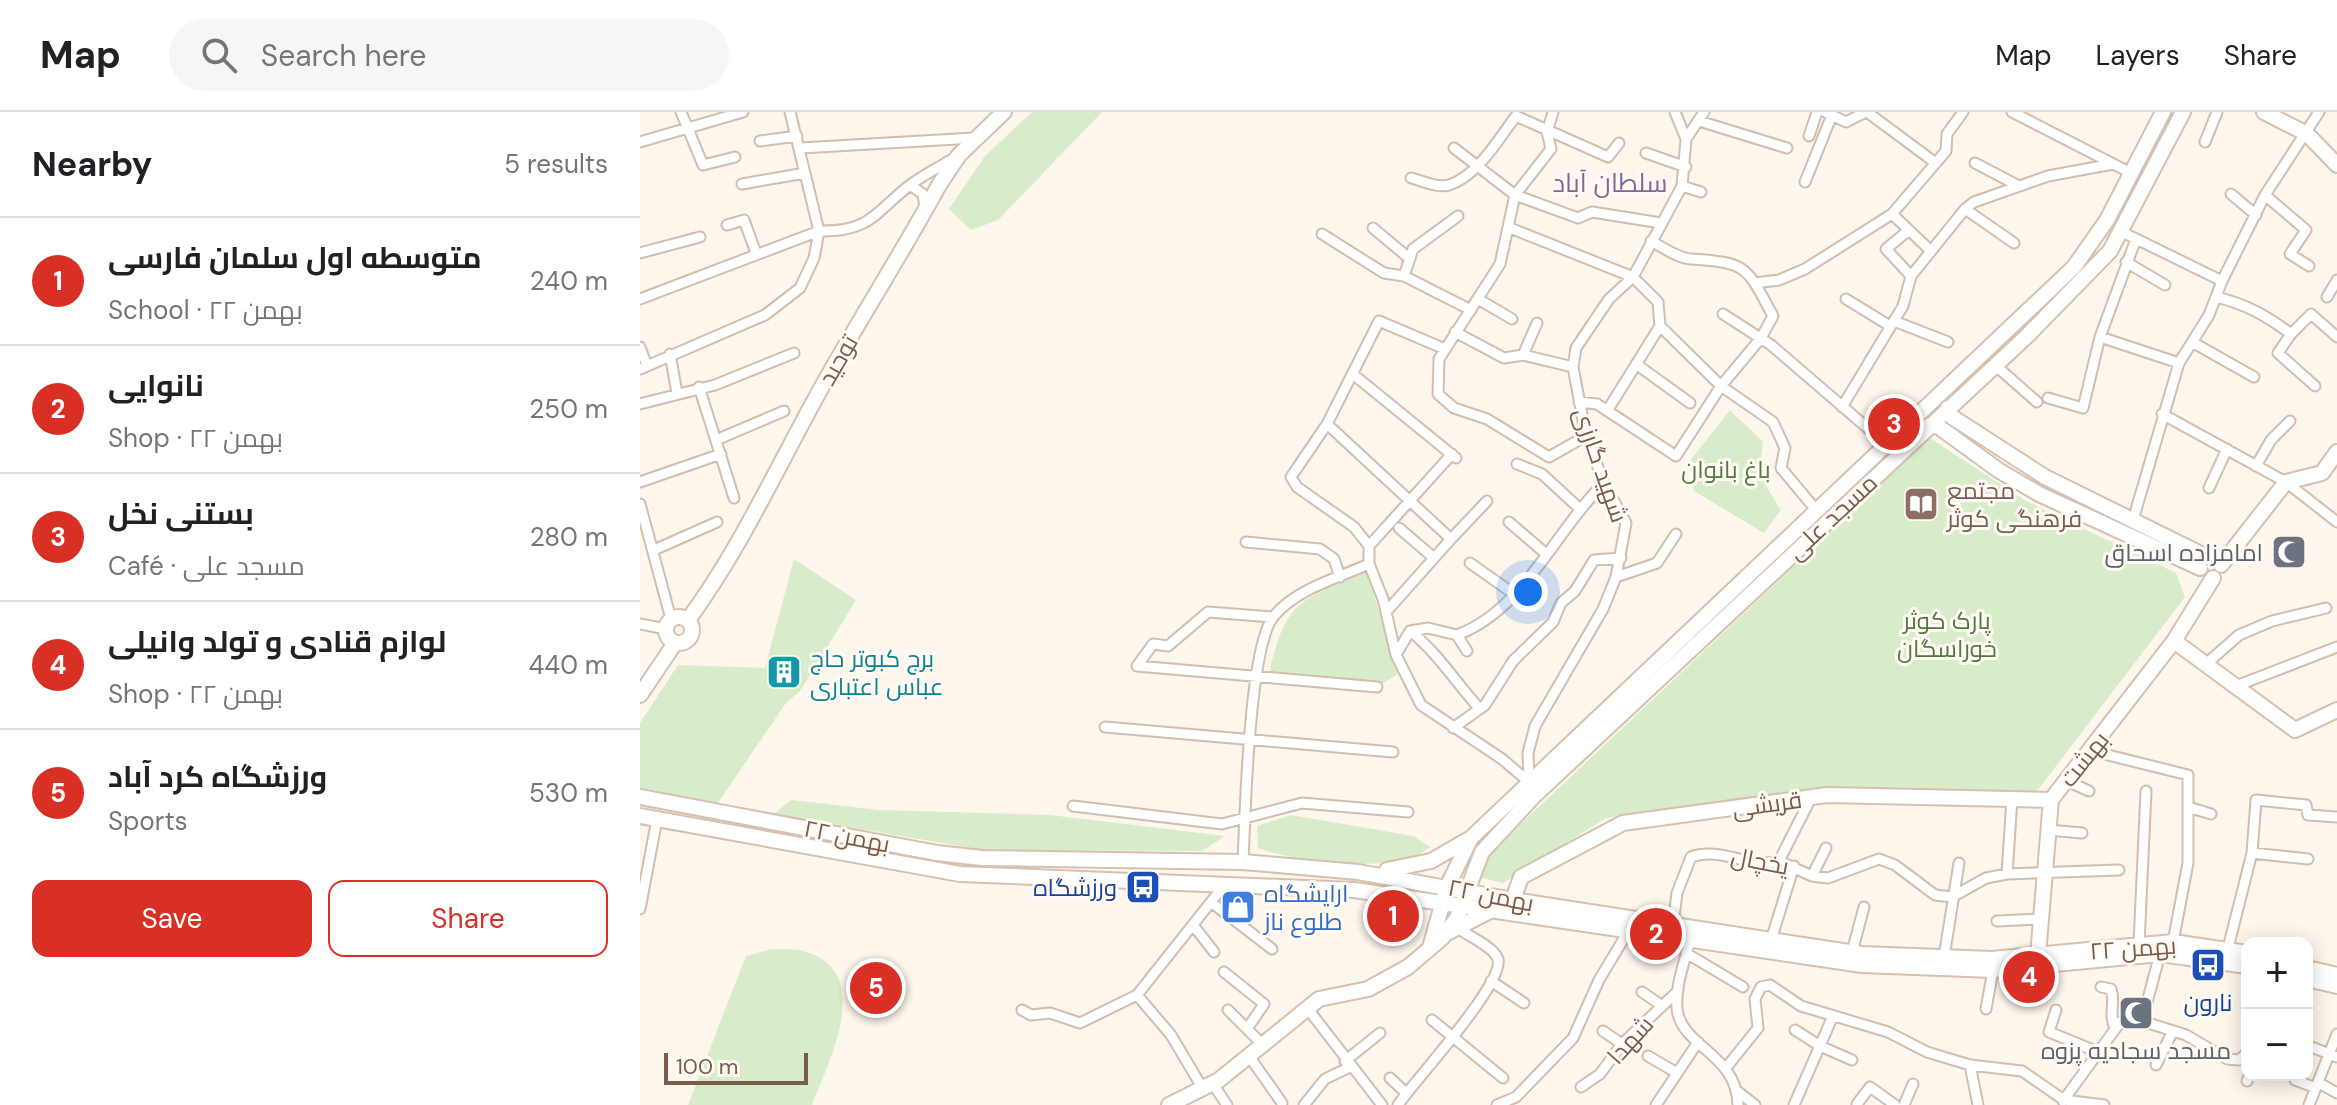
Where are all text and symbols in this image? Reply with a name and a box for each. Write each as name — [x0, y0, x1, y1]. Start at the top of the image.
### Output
search box — [169, 19, 729, 91]
text: Map — [40, 30, 121, 80]
icon: search — [197, 33, 241, 77]
text: Search here — [261, 36, 426, 75]
text: Map — [1995, 37, 2052, 74]
text: Layers — [2096, 37, 2180, 74]
text: Share — [2224, 37, 2297, 74]
text: Nearby — [32, 142, 152, 187]
text: 5 results — [504, 147, 608, 181]
district label: سلطان آباد — [1552, 166, 1668, 200]
text: متوسطه اول سلمان فارسی — [108, 238, 482, 277]
text: 1 — [53, 264, 63, 298]
text: 240 m — [530, 264, 608, 298]
text: School · ۲۲ بهمن — [108, 293, 303, 327]
street label: توحید — [811, 329, 865, 391]
text: نانوایی — [108, 366, 204, 405]
text: 2 — [50, 392, 66, 426]
text: 250 m — [529, 392, 608, 426]
pin: 3 — [1868, 394, 1920, 454]
street label: شهید گارزی — [1567, 404, 1635, 526]
text: Shop · ۲۲ بهمن — [108, 421, 283, 455]
park label: باغ بانوان — [1681, 454, 1771, 486]
street label: مسجد علی — [1780, 467, 1884, 567]
place label: مجتمع فرهنگی کوثر — [1945, 475, 2082, 534]
library icon: مجتمع فرهنگی کوثر — [1902, 485, 1940, 523]
text: بستنی نخل — [108, 494, 254, 533]
text: 3 — [50, 520, 66, 554]
text: 280 m — [530, 520, 608, 554]
mosque icon: امامزاده اسحاق — [2270, 533, 2308, 571]
place label: امامزاده اسحاق — [2104, 537, 2263, 568]
text: Café · مسجد علی — [108, 549, 305, 583]
your location — [1508, 572, 1548, 612]
park label: پارک کوثر خوراسگان — [1897, 605, 1997, 664]
text: لوازم قنادی و تولد وانیلی — [108, 622, 446, 661]
place label: برج کبوتر حاج عباس اعتباری — [810, 643, 943, 702]
text: 4 — [50, 648, 66, 682]
text: 440 m — [529, 648, 608, 682]
building icon: برج کبوتر حاج عباس اعتباری — [765, 653, 803, 691]
text: Shop · ۲۲ بهمن — [108, 677, 283, 711]
street label: بهشت — [2052, 725, 2116, 793]
text: ورزشگاه کرد آباد — [108, 757, 327, 796]
text: 5 — [50, 776, 66, 810]
text: 530 m — [529, 776, 608, 810]
street label: قریشی — [1730, 784, 1804, 824]
text: Sports — [108, 804, 188, 838]
street label: ۲۲ بهمن — [801, 812, 893, 860]
street label: یخچال — [1728, 840, 1792, 883]
bus stop icon: ورزشگاه — [1124, 868, 1162, 906]
street label: ۲۲ بهمن — [1445, 871, 1537, 919]
place label: ورزشگاه — [1033, 872, 1117, 903]
place label: ارایشگاه طلوع ناز — [1262, 878, 1348, 938]
button: Save — [32, 880, 312, 957]
button: Share — [328, 880, 608, 957]
pin: 1 — [1367, 886, 1419, 946]
shop icon: ارایشگاه طلوع ناز — [1219, 888, 1257, 926]
pin: 2 — [1630, 904, 1682, 964]
street label: ۲۲ بهمن — [2089, 930, 2177, 966]
map controls — [2241, 937, 2313, 1081]
button: + — [2241, 937, 2313, 1009]
bus stop icon: نارون — [2189, 946, 2227, 984]
pin: 4 — [2003, 947, 2055, 1007]
pin: 5 — [850, 958, 902, 1018]
place label: نارون — [2184, 987, 2232, 1018]
mosque icon: مسجد سجادیه پزوه — [2117, 994, 2155, 1032]
street label: شهدا — [1600, 1009, 1660, 1071]
button: − — [2241, 1009, 2313, 1081]
place label: مسجد سجادیه پزوه — [2041, 1035, 2231, 1067]
scale bar — [664, 1049, 808, 1085]
text: 100 m — [676, 1052, 738, 1081]

